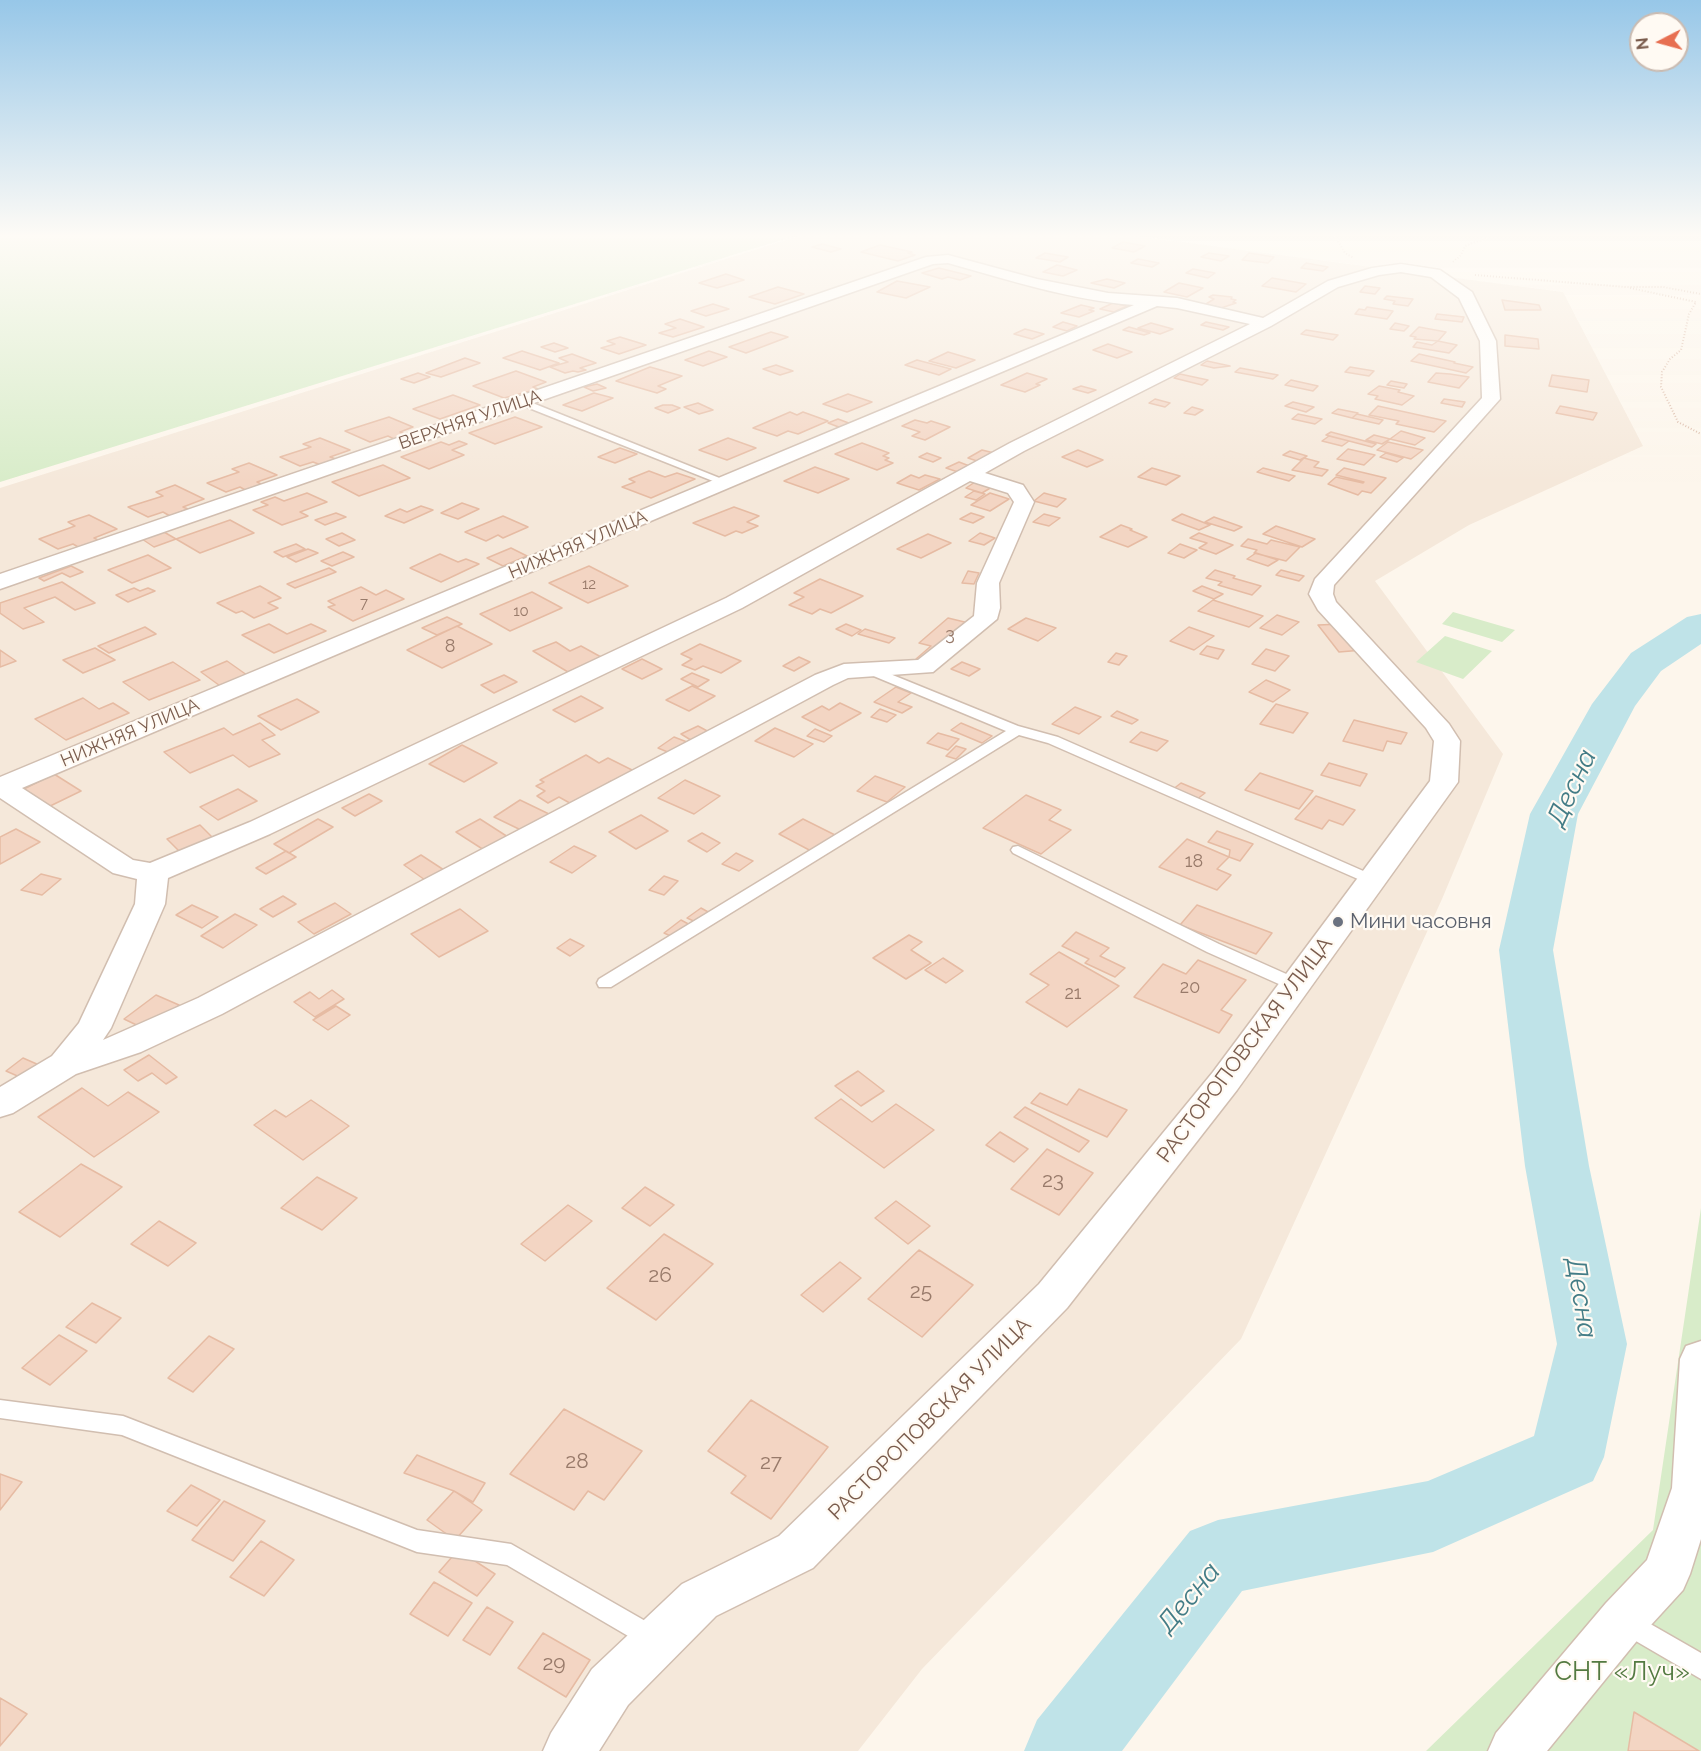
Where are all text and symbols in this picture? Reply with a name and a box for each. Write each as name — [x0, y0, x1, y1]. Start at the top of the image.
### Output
north arrow — [1629, 12, 1689, 72]
text: N — [1633, 37, 1653, 51]
street label: ВЕРХНЯЯ УЛИЦА — [396, 385, 544, 455]
street label: НИЖНЯЯ УЛИЦА — [505, 506, 651, 584]
house number: 12 — [582, 575, 596, 593]
house number: 7 — [360, 594, 368, 612]
house number: 10 — [513, 602, 529, 620]
house number: 3 — [945, 624, 955, 646]
house number: 8 — [445, 636, 455, 658]
street label: НИЖНЯЯ УЛИЦА — [57, 694, 203, 772]
water label: Десна — [1540, 744, 1604, 832]
house number: 18 — [1185, 851, 1203, 873]
place label: Мини часовня — [1350, 909, 1492, 935]
marker: Мини часовня — [1331, 915, 1345, 929]
street label: РАСТОРОПОВСКАЯ УЛИЦА — [1152, 932, 1338, 1168]
house number: 20 — [1180, 977, 1200, 999]
house number: 21 — [1064, 983, 1082, 1005]
house number: 23 — [1042, 1168, 1064, 1194]
water label: Десна — [1559, 1255, 1603, 1341]
house number: 26 — [648, 1263, 672, 1289]
house number: 25 — [910, 1279, 932, 1305]
street label: РАСТОРОПОВСКАЯ УЛИЦА — [823, 1312, 1037, 1526]
house number: 28 — [565, 1449, 589, 1475]
house number: 27 — [760, 1450, 782, 1476]
water label: Десна — [1150, 1556, 1228, 1640]
house number: 29 — [542, 1651, 566, 1677]
park label: СНТ «Луч» — [1554, 1656, 1690, 1688]

